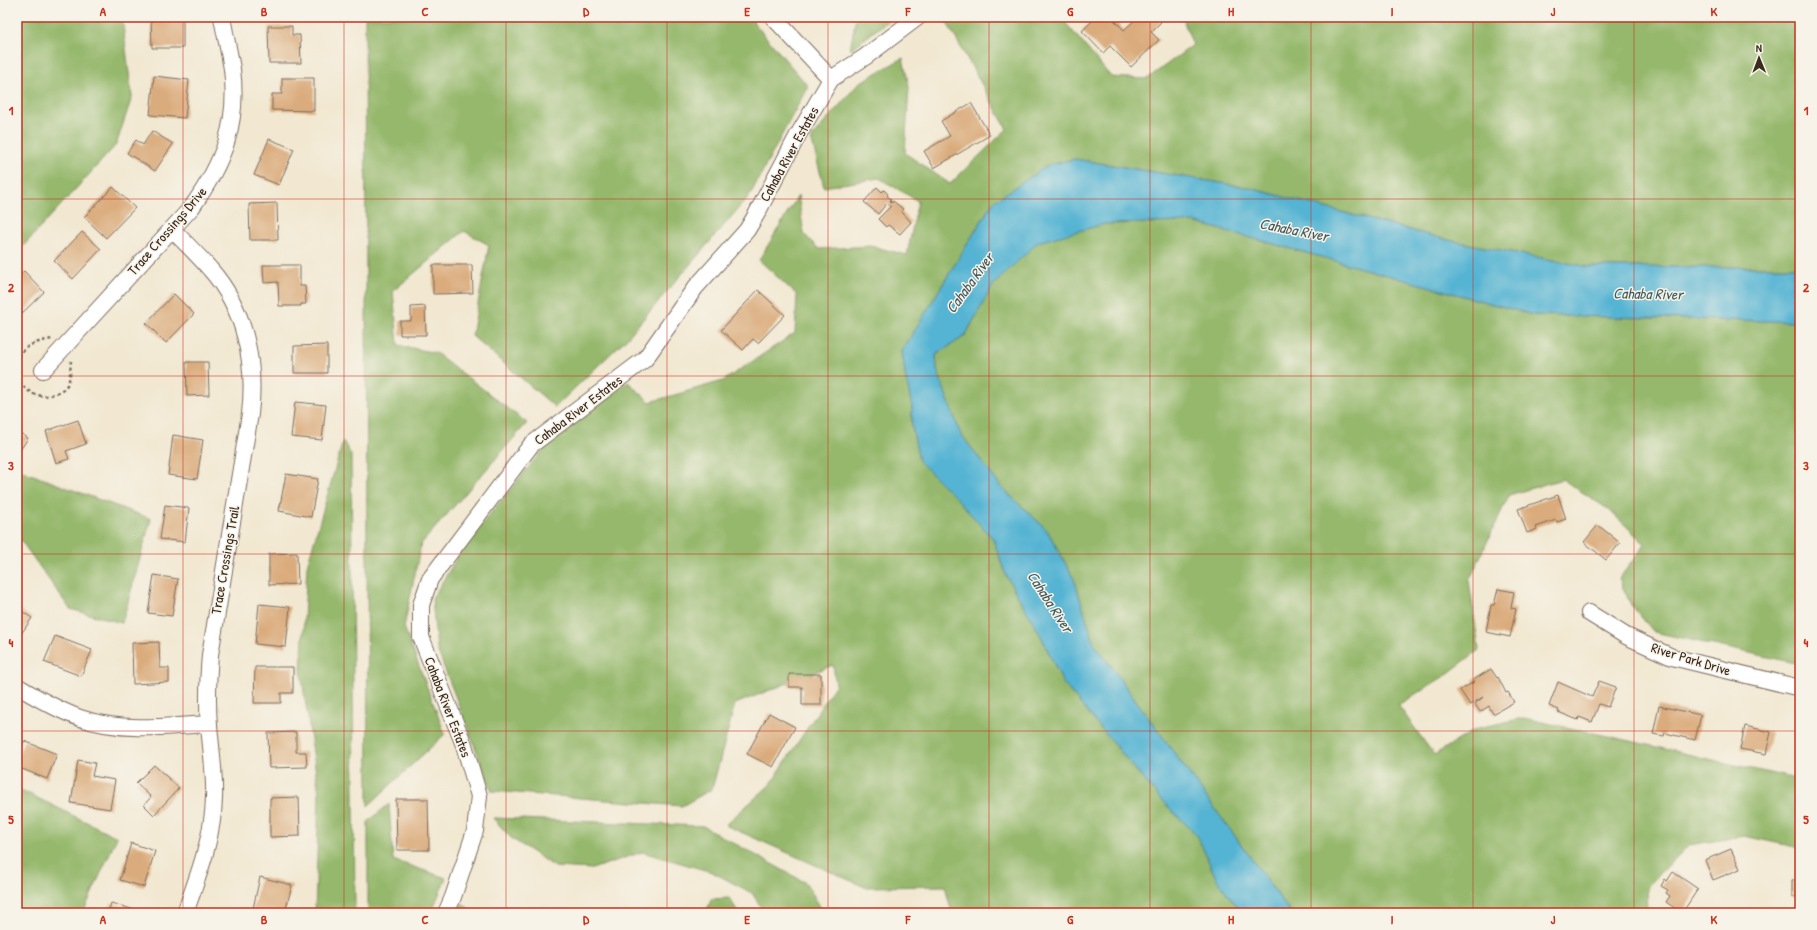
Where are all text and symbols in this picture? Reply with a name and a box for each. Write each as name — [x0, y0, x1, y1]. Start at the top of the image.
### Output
text: A — [100, 2, 107, 20]
text: B — [261, 2, 268, 20]
text: C — [421, 2, 429, 20]
text: D — [583, 2, 590, 20]
text: E — [744, 2, 750, 20]
text: F — [905, 2, 912, 20]
text: G — [1067, 2, 1074, 20]
text: H — [1228, 2, 1234, 20]
text: I — [1390, 2, 1394, 20]
text: J — [1551, 2, 1556, 20]
text: K — [1711, 2, 1718, 20]
north arrow — [1739, 38, 1779, 78]
text: N — [1756, 41, 1762, 55]
text: 1 — [9, 101, 14, 119]
text: 1 — [1804, 101, 1809, 119]
street label: Cahaba River Estates — [755, 103, 823, 205]
street label: Trace Crossings Drive — [123, 182, 211, 280]
water label: Cahaba River — [1258, 213, 1332, 247]
water label: Cahaba River — [941, 247, 1000, 317]
text: 2 — [8, 278, 15, 296]
text: 2 — [1803, 278, 1810, 296]
water label: Cahaba River — [1613, 282, 1685, 305]
street label: Cahaba River Estates — [530, 370, 626, 449]
text: 3 — [8, 456, 14, 474]
text: 3 — [1803, 456, 1809, 474]
street label: Trace Crossings Trail — [206, 504, 244, 616]
water label: Cahaba River — [1023, 567, 1079, 639]
text: 4 — [9, 633, 14, 651]
text: 4 — [1804, 633, 1809, 651]
street label: River Park Drive — [1649, 637, 1734, 680]
street label: Cahaba River Estates — [421, 654, 476, 760]
text: 5 — [8, 810, 14, 828]
text: 5 — [1803, 810, 1809, 828]
text: A — [100, 910, 107, 928]
text: B — [261, 910, 268, 928]
text: C — [421, 910, 429, 928]
text: D — [583, 910, 590, 928]
text: E — [744, 910, 750, 928]
text: F — [905, 910, 912, 928]
text: G — [1067, 910, 1074, 928]
text: H — [1228, 910, 1234, 928]
text: I — [1390, 910, 1394, 928]
text: J — [1551, 910, 1556, 928]
text: K — [1711, 910, 1718, 928]

